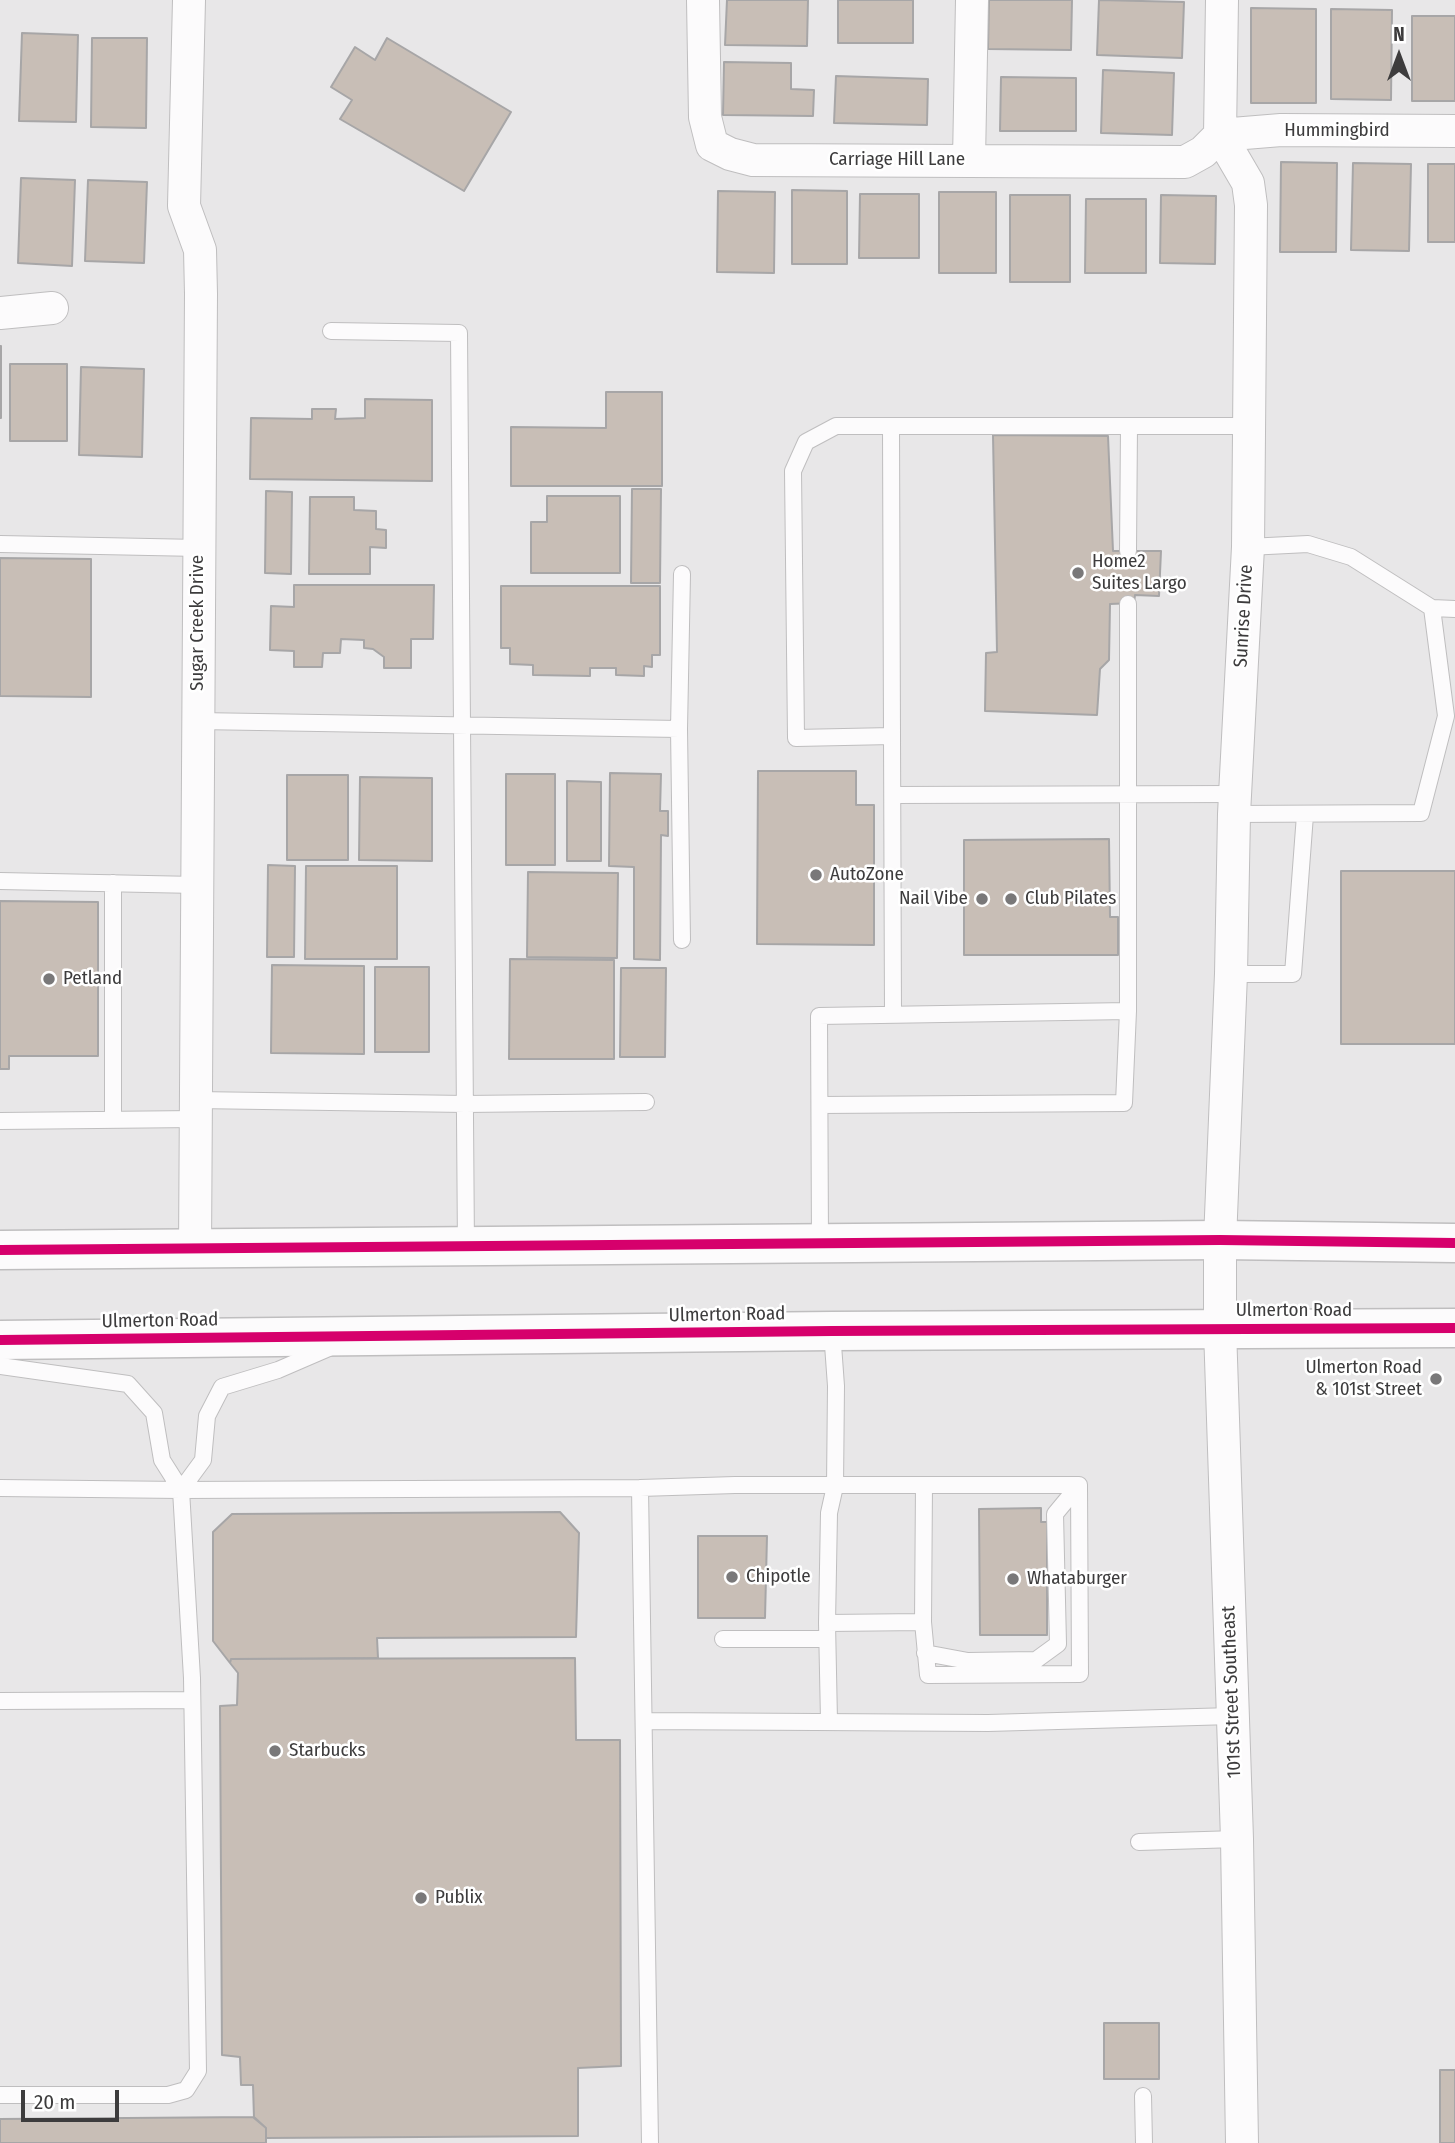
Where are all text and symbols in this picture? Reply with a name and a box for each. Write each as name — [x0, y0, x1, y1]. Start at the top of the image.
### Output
north arrow — [1364, 21, 1434, 91]
text: N — [1393, 23, 1405, 46]
street label: Hummingbird — [1284, 120, 1390, 142]
street label: Carriage Hill Lane — [829, 149, 965, 171]
place label: Home2 Suites Largo — [1092, 551, 1187, 595]
street label: Sugar Creek Drive — [187, 555, 209, 691]
street label: Sunrise Drive — [1230, 564, 1258, 668]
marker: Home2 Suites Largo — [1070, 565, 1086, 581]
place label: AutoZone — [830, 864, 904, 886]
marker: AutoZone — [808, 867, 824, 883]
place label: Nail Vibe — [899, 888, 968, 910]
place label: Club Pilates — [1025, 888, 1116, 910]
marker: Nail Vibe — [974, 891, 990, 907]
marker: Club Pilates — [1003, 891, 1019, 907]
place label: Petland — [63, 968, 122, 990]
marker: Petland — [41, 971, 57, 987]
street label: Ulmerton Road — [1236, 1300, 1352, 1322]
street label: Ulmerton Road — [669, 1303, 785, 1327]
street label: Ulmerton Road — [102, 1309, 218, 1333]
place label: Ulmerton Road & 101st Street — [1305, 1357, 1422, 1401]
marker: Ulmerton Road & 101st Street — [1428, 1371, 1444, 1387]
place label: Chipotle — [746, 1566, 811, 1588]
place label: Whataburger — [1027, 1568, 1127, 1590]
marker: Chipotle — [724, 1569, 740, 1585]
marker: Whataburger — [1005, 1571, 1021, 1587]
street label: 101st Street Southeast — [1218, 1605, 1246, 1779]
place label: Starbucks — [289, 1740, 365, 1762]
marker: Starbucks — [267, 1743, 283, 1759]
place label: Publix — [435, 1887, 483, 1909]
marker: Publix — [413, 1890, 429, 1906]
scale bar — [24, 2076, 122, 2120]
text: 20 m — [34, 2089, 75, 2115]

